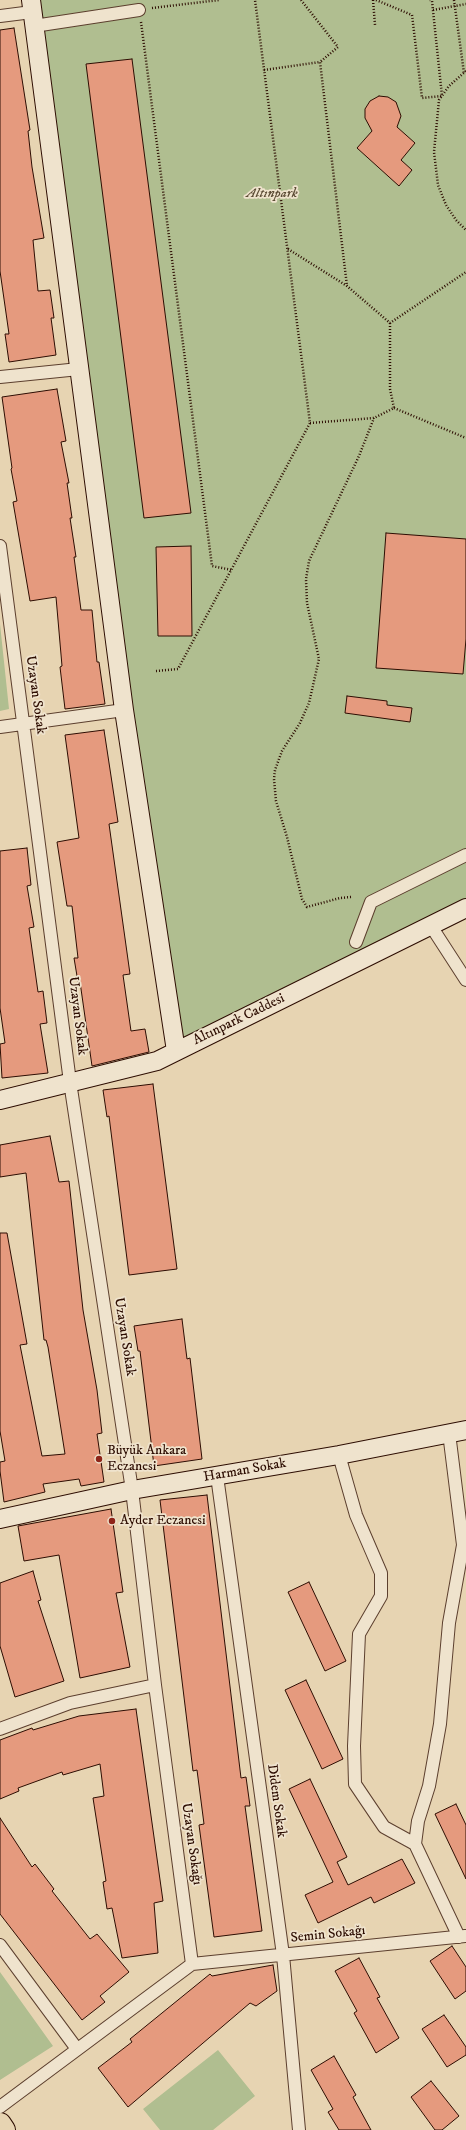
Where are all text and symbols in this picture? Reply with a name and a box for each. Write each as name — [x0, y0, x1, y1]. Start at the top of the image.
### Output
park label: Altınpark — [246, 186, 298, 202]
street label: Uzayan Sokak — [21, 655, 49, 735]
street label: Uzayan Sokak — [64, 976, 90, 1056]
street label: Altınpark Caddesi — [190, 991, 288, 1049]
street label: Uzayan Sokak — [109, 1297, 139, 1377]
place label: Büyük Ankara Eczanesi — [107, 1443, 186, 1476]
marker: Büyük Ankara Eczanesi — [94, 1454, 104, 1464]
street label: Harman Sokak — [202, 1455, 288, 1487]
place label: Ayder Eczanesi — [120, 1513, 206, 1529]
marker: Ayder Eczanesi — [107, 1516, 117, 1526]
street label: Didem Sokak — [263, 1763, 289, 1839]
street label: Uzayan Sokağı — [177, 1802, 205, 1886]
street label: Semin Sokağı — [290, 1923, 366, 1947]

